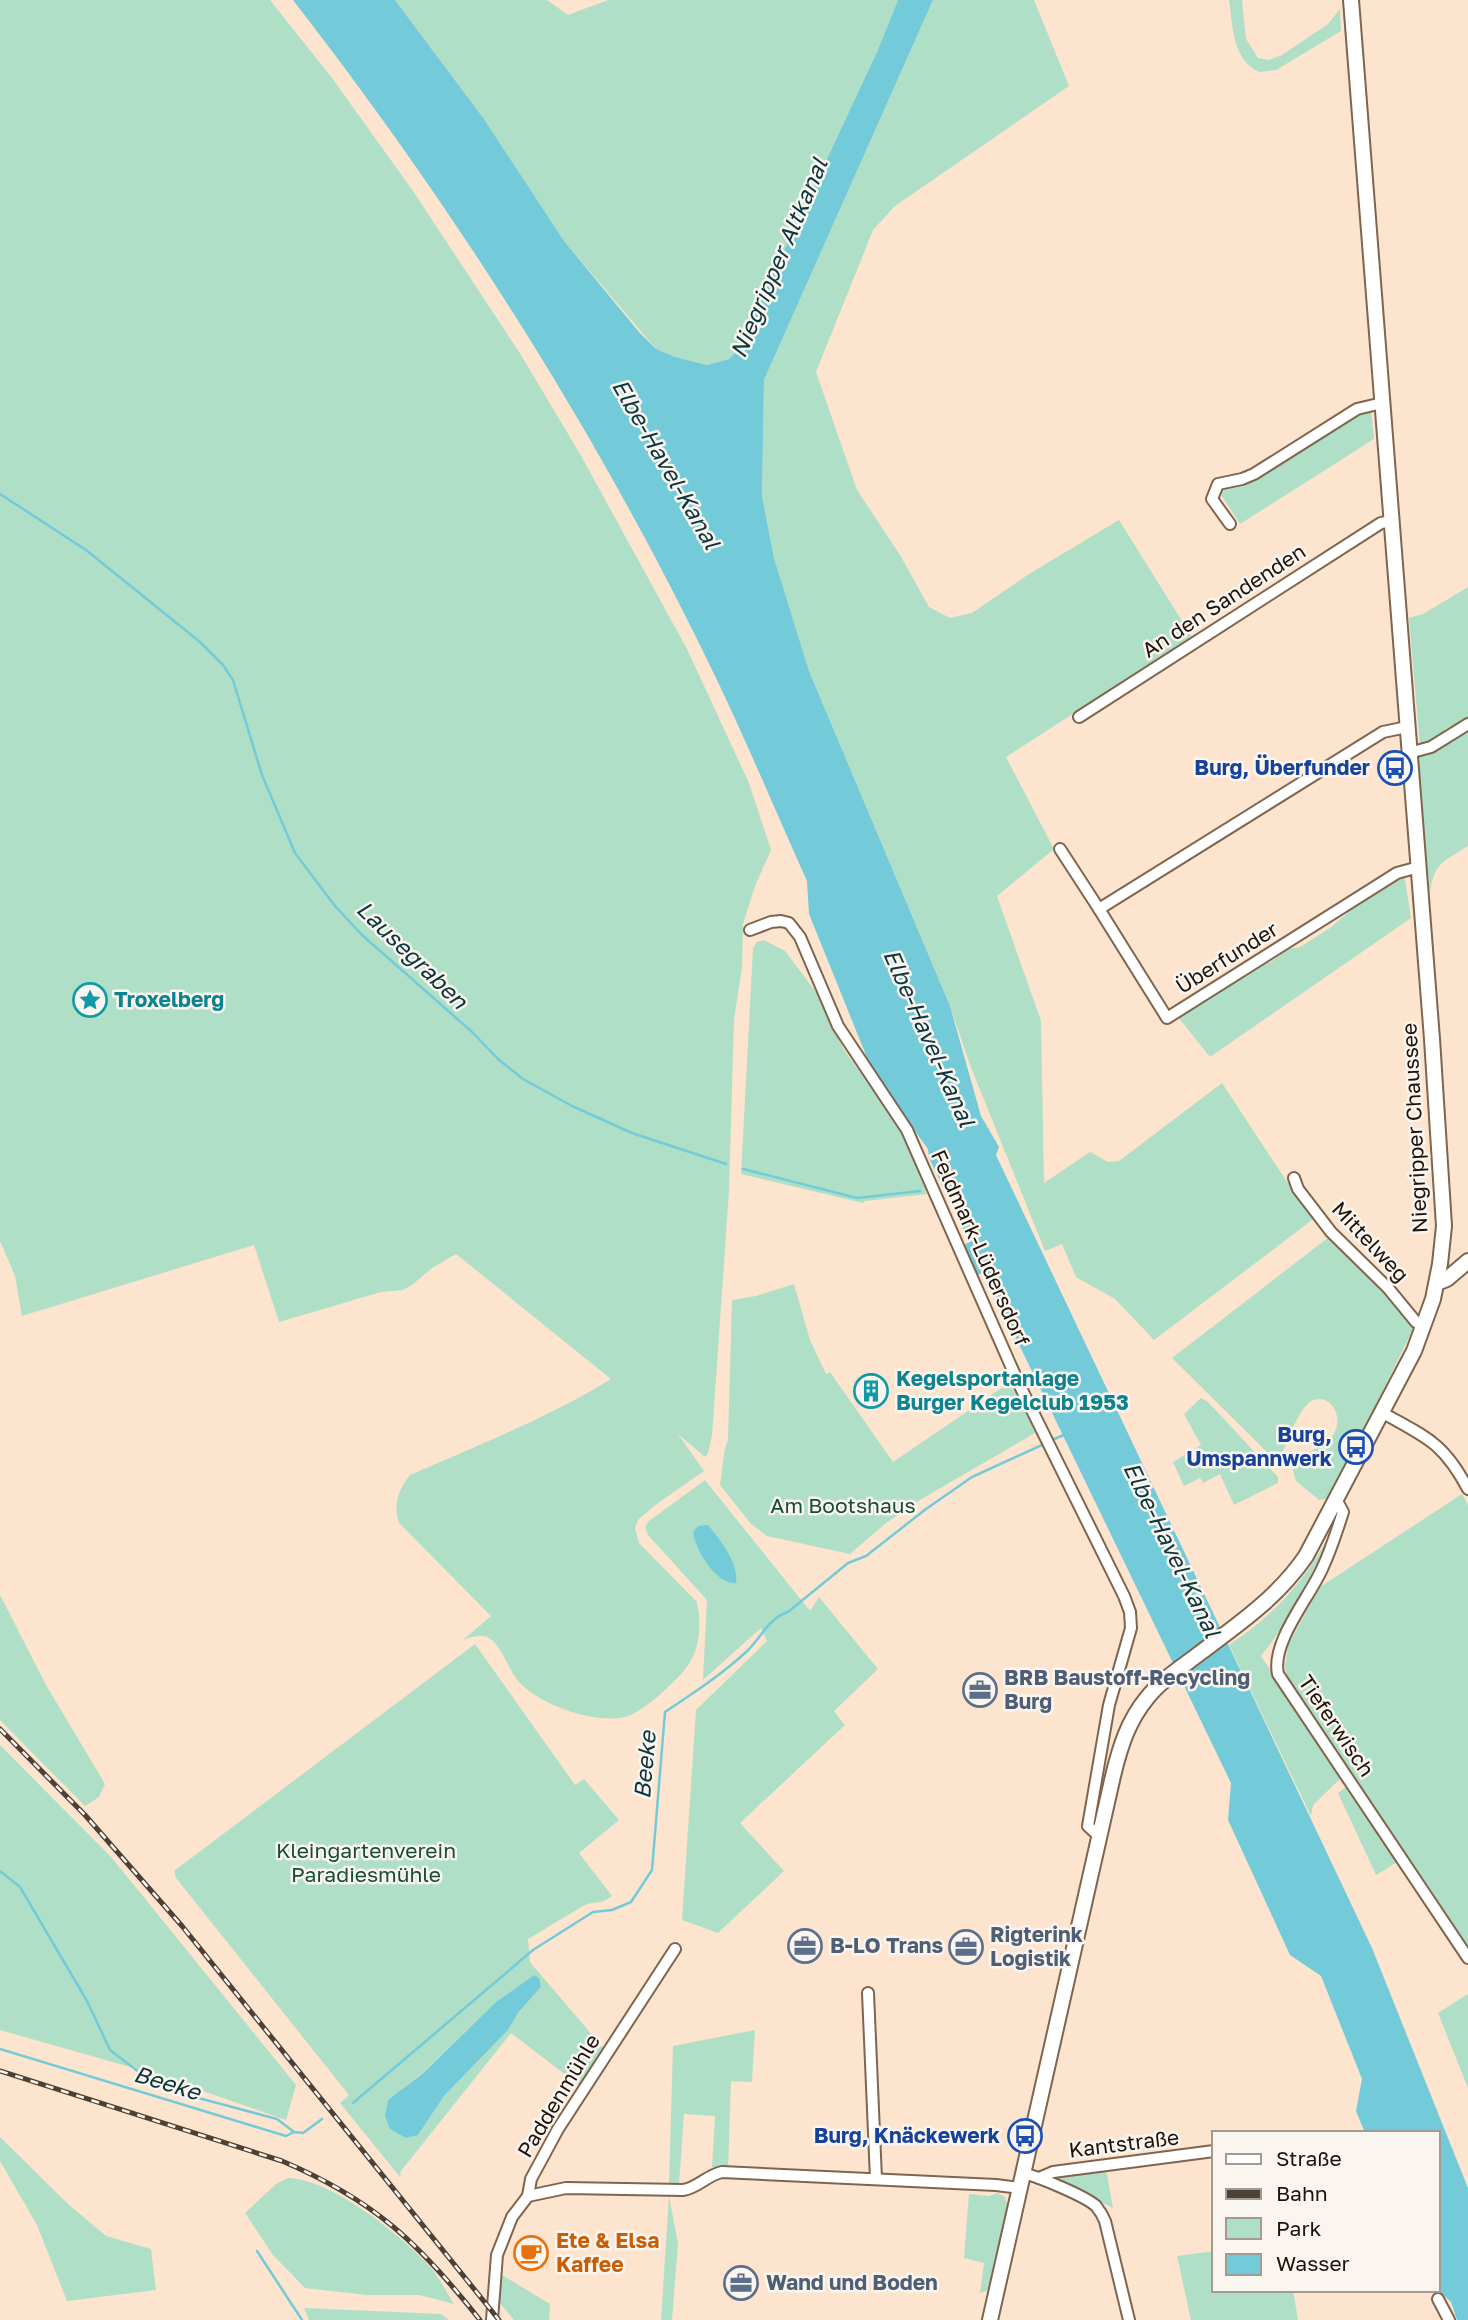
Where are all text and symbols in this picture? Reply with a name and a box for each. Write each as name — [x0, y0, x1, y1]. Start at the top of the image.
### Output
water label: Niegripper Altkanal — [723, 152, 833, 362]
water label: Elbe-Havel-Kanal — [607, 373, 728, 555]
street label: An den Sandenden — [1137, 538, 1310, 663]
bus stop icon: Burg, Überfunder — [1376, 749, 1414, 787]
place label: Burg, Überfunder — [1194, 754, 1370, 780]
water label: Lausegraben — [351, 894, 475, 1015]
street label: Überfunder — [1171, 915, 1282, 999]
water label: Elbe-Havel-Kanal — [878, 944, 982, 1132]
place icon: Troxelberg — [71, 981, 109, 1019]
place label: Troxelberg — [114, 986, 224, 1012]
street label: Niegripper Chaussee — [1396, 1022, 1432, 1234]
street label: Feldmark-Lüdersdorf — [926, 1145, 1036, 1350]
street label: Mittelweg — [1327, 1196, 1415, 1287]
place label: Kegelsportanlage Burger Kegelclub 1953 — [896, 1365, 1129, 1415]
building icon: Kegelsportanlage Burger Kegelclub 1953 — [852, 1372, 890, 1410]
place label: Burg, Umspannwerk — [1186, 1421, 1332, 1471]
bus stop icon: Burg, Umspannwerk — [1337, 1428, 1375, 1466]
water label: Elbe-Havel-Kanal — [1118, 1457, 1228, 1643]
park label: Am Bootshaus — [770, 1492, 916, 1518]
place label: BRB Baustoff-Recycling Burg — [1004, 1664, 1250, 1714]
street label: Tieferwisch — [1293, 1670, 1380, 1781]
office icon: BRB Baustoff-Recycling Burg — [961, 1671, 999, 1709]
water label: Beeke — [627, 1728, 661, 1800]
park label: Kleingartenverein Paradiesmühle — [276, 1837, 456, 1887]
place label: Rigterink Logistik — [990, 1921, 1083, 1971]
office icon: B-LO Trans — [786, 1927, 824, 1965]
office icon: Rigterink Logistik — [947, 1928, 985, 1966]
place label: B-LO Trans — [830, 1932, 944, 1958]
street label: Paddenmühle — [511, 2029, 605, 2162]
water label: Beeke — [131, 2059, 205, 2106]
bus stop icon: Burg, Knäckewerk — [1006, 2117, 1044, 2155]
place label: Burg, Knäckewerk — [814, 2122, 1000, 2148]
street label: Kantstraße — [1067, 2123, 1181, 2163]
legend — [1212, 2131, 1440, 2292]
text: Straße — [1276, 2145, 1342, 2171]
text: Bahn — [1276, 2180, 1328, 2206]
text: Park — [1276, 2215, 1322, 2241]
place label: Ete & Elsa Kaffee — [556, 2227, 659, 2277]
cafe icon: Ete & Elsa Kaffee — [512, 2234, 550, 2272]
text: Wasser — [1276, 2250, 1350, 2276]
office icon: Wand und Boden — [722, 2264, 760, 2302]
place label: Wand und Boden — [766, 2269, 938, 2295]

